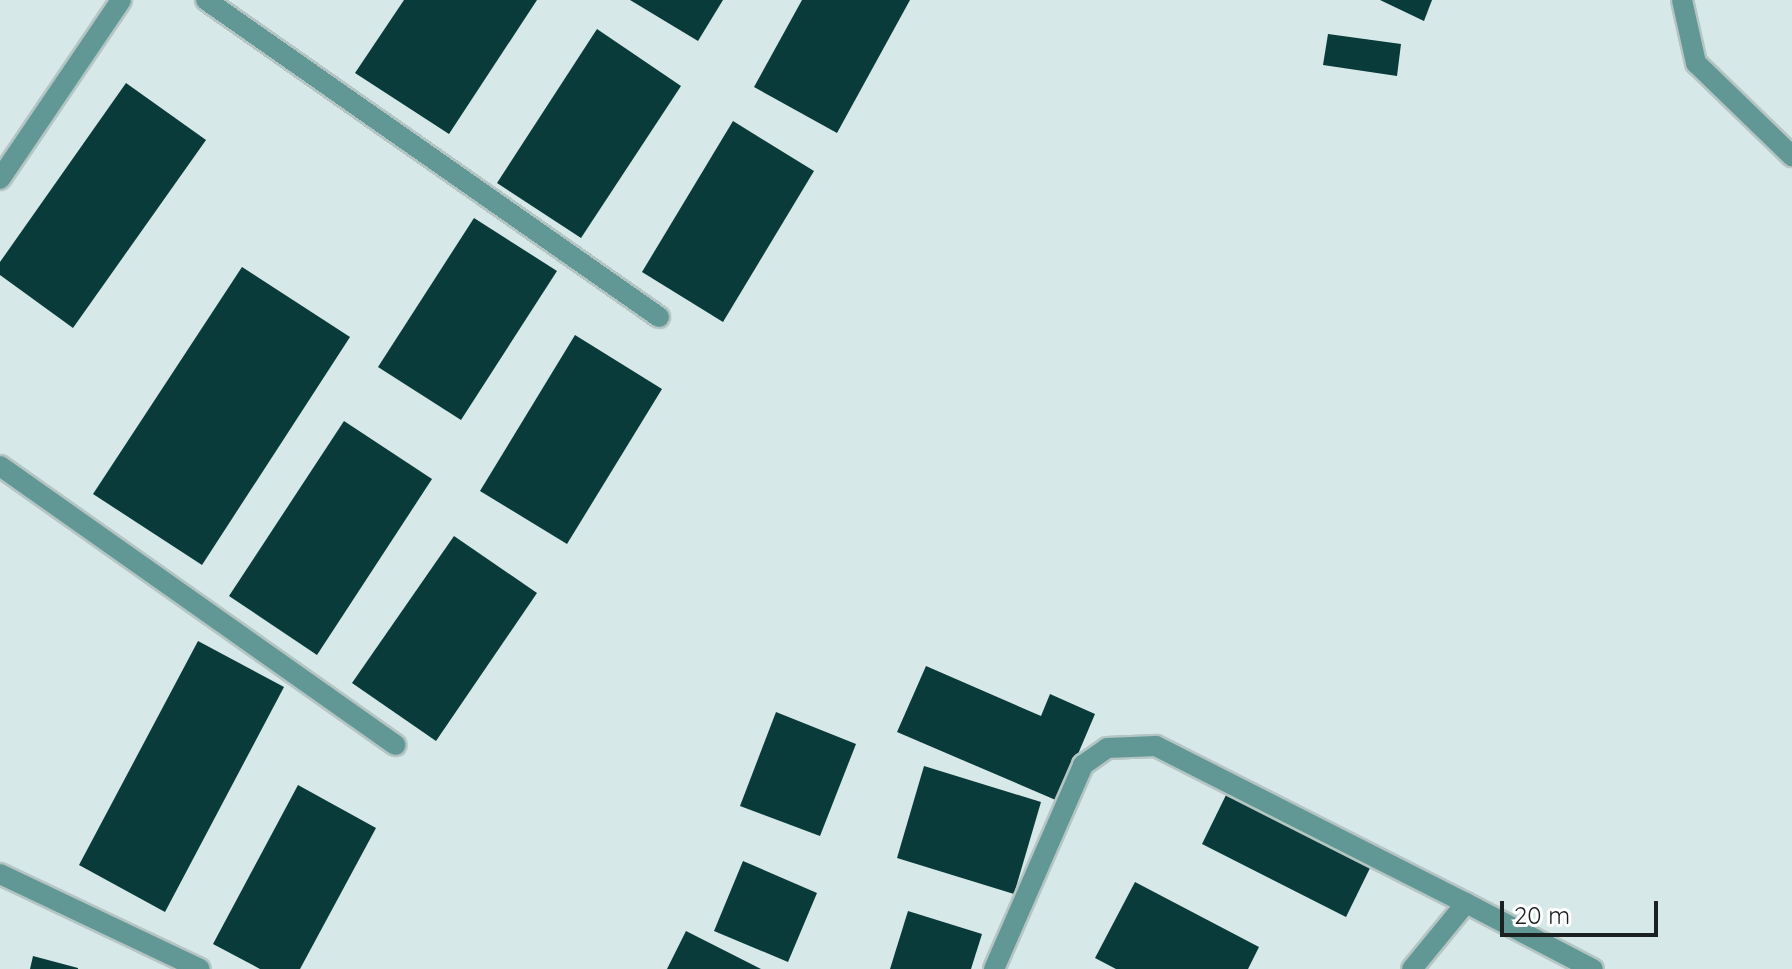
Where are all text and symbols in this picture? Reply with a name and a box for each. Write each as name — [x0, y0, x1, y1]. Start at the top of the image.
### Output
scale bar — [1504, 885, 1662, 935]
text: 20 m — [1514, 900, 1570, 930]

